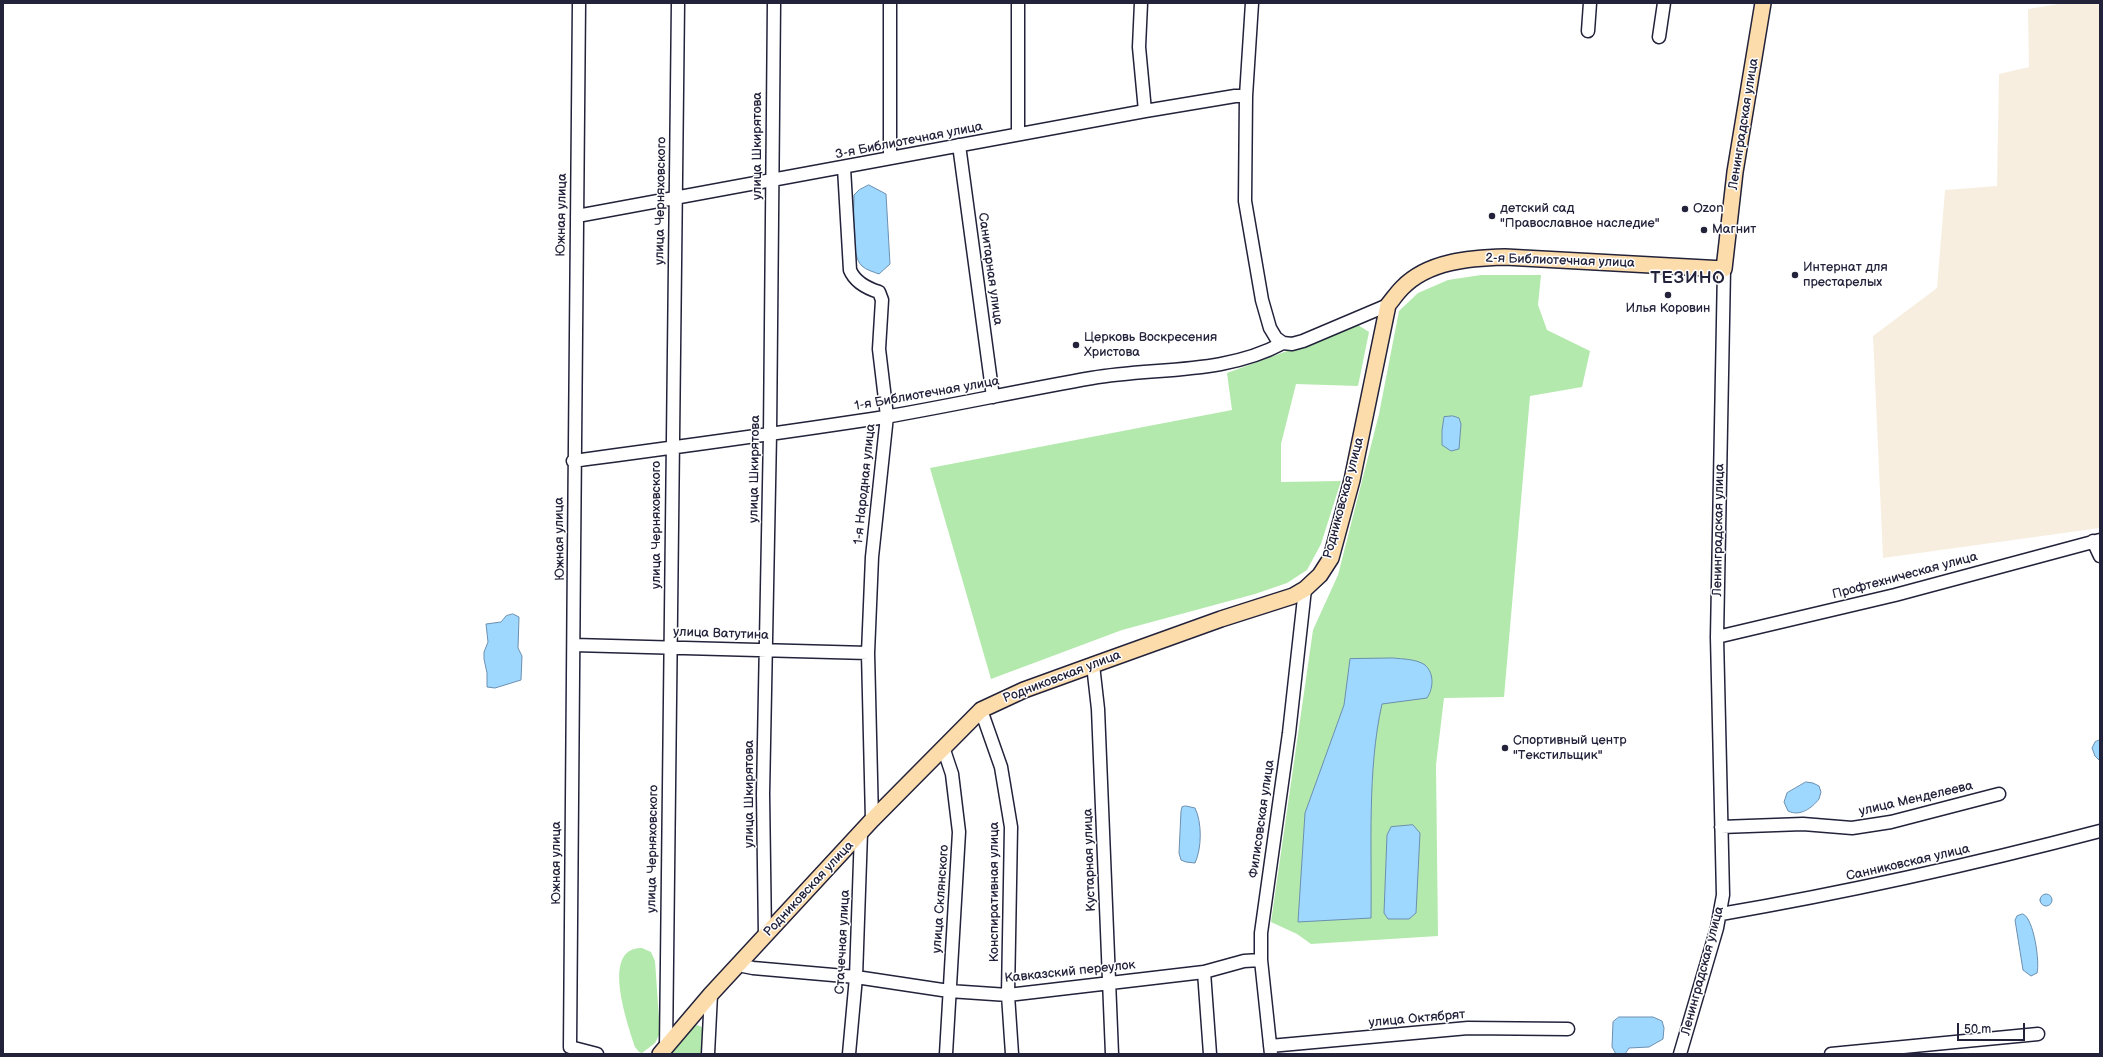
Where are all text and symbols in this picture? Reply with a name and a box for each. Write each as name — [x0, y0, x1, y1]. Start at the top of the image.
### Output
street label: Ленинградская улица — [1726, 57, 1762, 191]
street label: улица Шкирятова — [750, 92, 766, 200]
street label: 3-я Библиотечная улица — [834, 119, 984, 163]
street label: улица Черняховского — [652, 137, 670, 265]
street label: Южная улица — [553, 173, 571, 257]
place label: детский сад "Православное наследие" — [1500, 201, 1660, 232]
place label: Ozon — [1693, 201, 1723, 217]
marker: Ozon — [1680, 204, 1690, 214]
marker: детский сад "Православное наследие" — [1487, 211, 1497, 221]
street label: Санитарная улица — [974, 212, 1006, 326]
place label: Магнит — [1712, 222, 1756, 238]
marker: Магнит — [1699, 225, 1709, 235]
street label: 2-я Библиотечная улица — [1485, 251, 1635, 271]
place label: Интернат для престарелых — [1803, 260, 1888, 291]
district label: ТЕЗИНО — [1650, 269, 1726, 289]
marker: Интернат для престарелых — [1790, 270, 1800, 280]
marker: Илья Коровин — [1663, 290, 1673, 300]
place label: Илья Коровин — [1626, 301, 1710, 317]
place label: Церковь Воскресения Христова — [1084, 330, 1217, 361]
marker: Церковь Воскресения Христова — [1071, 340, 1081, 350]
street label: 1-я Библиотечная улица — [853, 374, 1001, 414]
street label: улица Шкирятова — [746, 415, 764, 523]
street label: 1-я Народная улица — [851, 423, 879, 545]
street label: Родниковская улица — [1320, 436, 1368, 560]
street label: улица Черняховского — [649, 461, 665, 589]
street label: Ленинградская улица — [1710, 463, 1728, 597]
street label: Южная улица — [551, 497, 569, 581]
street label: Профтехническая улица — [1831, 549, 1979, 603]
street label: улица Ватутина — [673, 625, 769, 643]
street label: Родниковская улица — [1001, 647, 1123, 707]
place label: Спортивный центр "Текстильщик" — [1513, 733, 1627, 764]
street label: улица Шкирятова — [742, 740, 758, 848]
marker: Спортивный центр "Текстильщик" — [1500, 743, 1510, 753]
street label: Филисовская улица — [1246, 759, 1278, 879]
street label: улица Менделеева — [1858, 778, 1974, 820]
street label: улица Черняховского — [644, 785, 662, 913]
street label: Кустарная улица — [1080, 808, 1100, 912]
street label: Южная улица — [549, 821, 565, 905]
street label: Конспиративная улица — [987, 822, 1003, 962]
street label: Родниковская улица — [761, 838, 857, 940]
street label: Санниковская улица — [1845, 841, 1971, 885]
street label: улица Склянского — [929, 844, 953, 954]
street label: Стачечная улица — [832, 889, 854, 995]
street label: Ленинградская улица — [1678, 905, 1728, 1037]
street label: Кавказский переулок — [1004, 957, 1136, 987]
street label: улица Октябрят — [1368, 1007, 1466, 1031]
scale bar — [1959, 1015, 2027, 1041]
text: 50 m — [1964, 1022, 1991, 1037]

